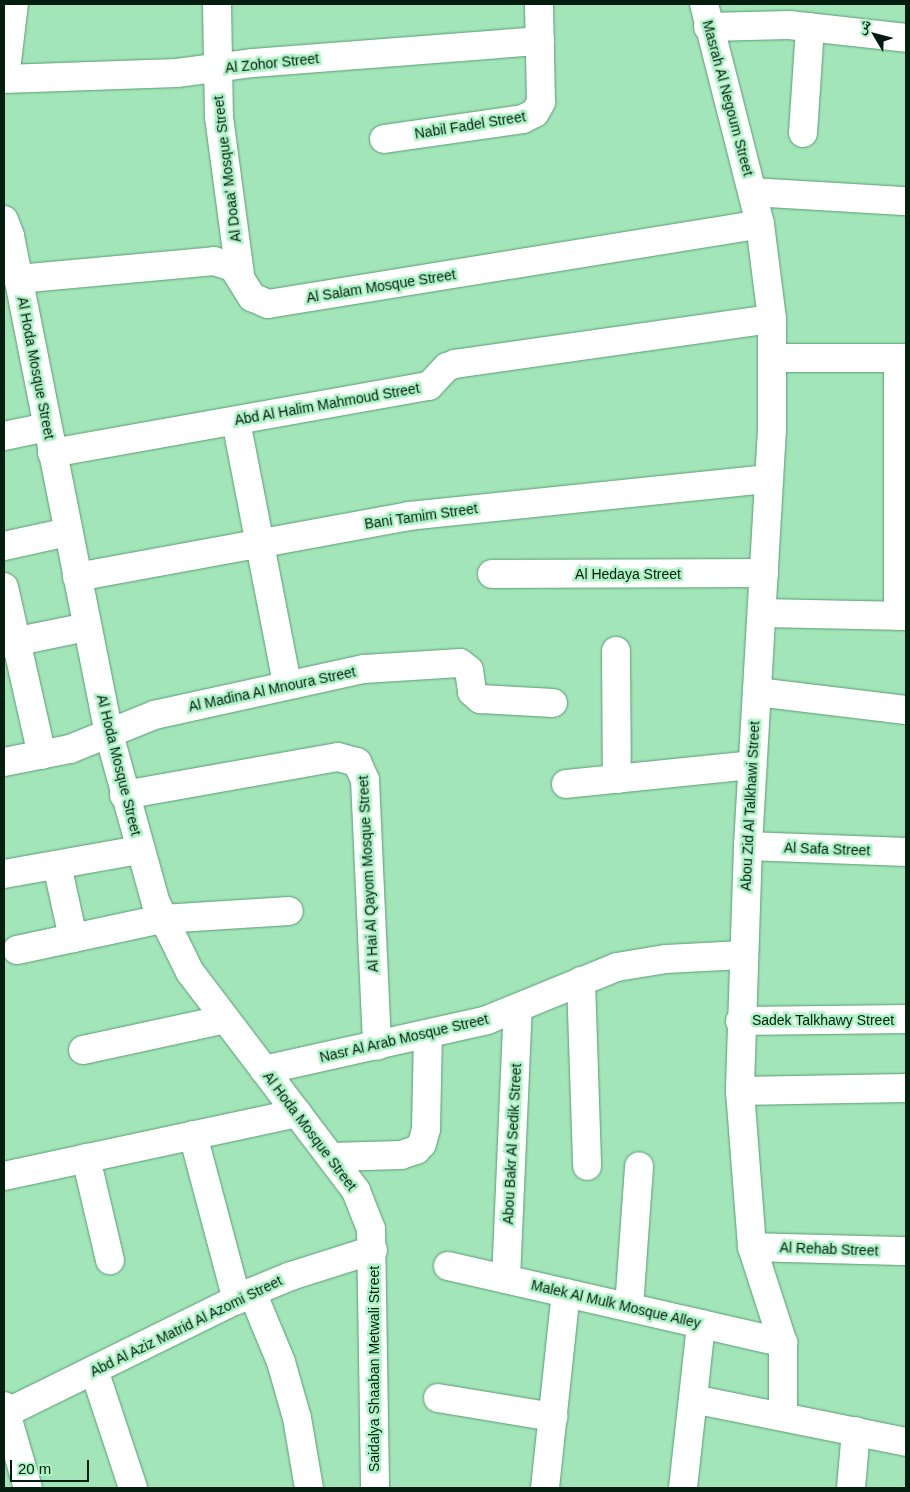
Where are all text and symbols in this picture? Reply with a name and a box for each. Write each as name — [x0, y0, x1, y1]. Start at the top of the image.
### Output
north arrow — [850, 10, 900, 60]
text: ش — [852, 15, 874, 37]
street label: Masrah Al Negoum Street — [699, 18, 757, 178]
street label: Al Zohor Street — [224, 50, 320, 76]
street label: Al Doaa' Mosque Street — [210, 95, 244, 243]
street label: Nabil Fadel Street — [413, 108, 527, 142]
street label: Al Salam Mosque Street — [305, 266, 457, 306]
street label: Al Hoda Mosque Street — [14, 295, 58, 441]
street label: Abd Al Halim Mahmoud Street — [233, 379, 421, 429]
street label: Bani Tamim Street — [363, 500, 479, 532]
street label: Al Hedaya Street — [575, 566, 681, 582]
street label: Al Madina Al Mnoura Street — [187, 663, 357, 715]
street label: Al Hoda Mosque Street — [93, 693, 145, 837]
street label: Abou Zid Al Talkhawi Street — [737, 720, 763, 892]
street label: Al Hai Al Qayom Mosque Street — [354, 775, 382, 973]
street label: Al Safa Street — [784, 839, 870, 859]
street label: Nasr Al Arab Mosque Street — [317, 1010, 491, 1066]
street label: Sadek Talkhawy Street — [752, 1012, 894, 1028]
street label: Abou Bakr Al Sedik Street — [499, 1063, 525, 1225]
street label: Al Hoda Mosque Street — [260, 1068, 360, 1194]
street label: Al Rehab Street — [779, 1239, 879, 1259]
street label: Saidalya Shaaban Metwali Street — [366, 1266, 382, 1472]
street label: Abd Al Aziz Matrid Al Azomi Street — [86, 1271, 286, 1381]
street label: Malek Al Mulk Mosque Alley — [529, 1276, 703, 1332]
scale bar — [12, 1450, 91, 1482]
text: 20 m — [18, 1460, 51, 1477]

